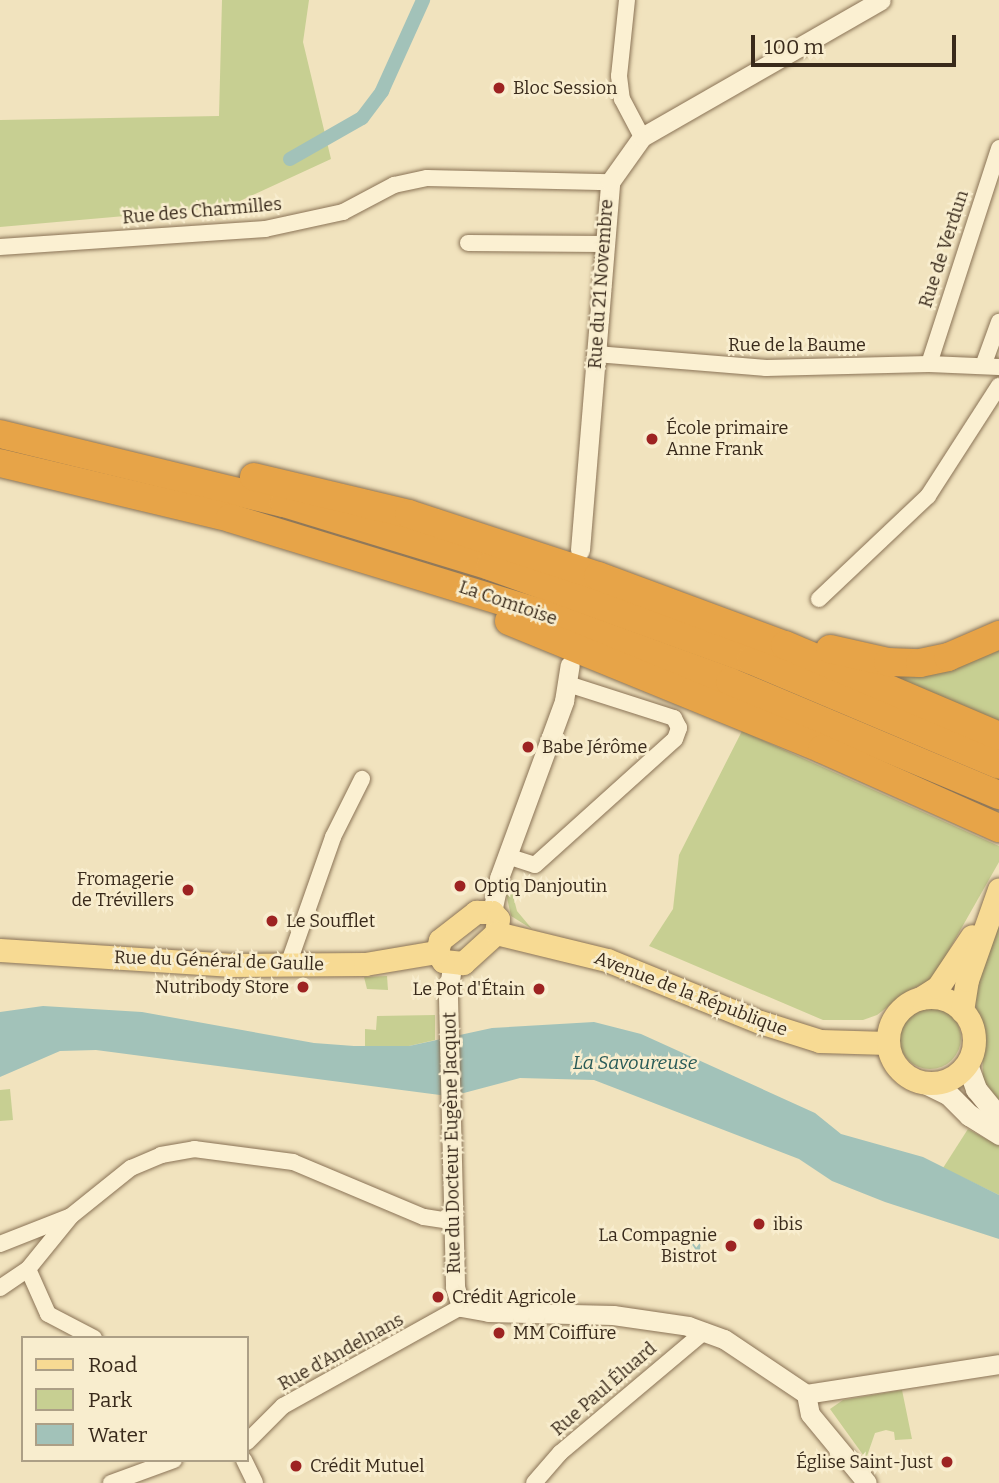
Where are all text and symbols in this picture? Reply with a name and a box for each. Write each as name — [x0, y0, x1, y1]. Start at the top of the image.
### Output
scale bar — [754, 21, 959, 65]
text: 100 m — [764, 34, 824, 60]
place label: Bloc Session — [513, 77, 617, 99]
marker: Bloc Session — [491, 80, 507, 96]
street label: Rue de Verdun — [915, 188, 973, 310]
street label: Rue des Charmilles — [121, 193, 283, 229]
street label: Rue du 21 Novembre — [584, 198, 618, 370]
street label: Rue de la Baume — [728, 334, 866, 356]
place label: École primaire Anne Frank — [666, 418, 788, 460]
marker: École primaire Anne Frank — [644, 431, 660, 447]
street label: La Comtoise — [456, 576, 560, 630]
place label: Babe Jérôme — [542, 736, 647, 758]
marker: Babe Jérôme — [520, 739, 536, 755]
place label: Fromagerie de Trévillers — [71, 869, 174, 912]
place label: Optiq Danjoutin — [474, 875, 607, 897]
marker: Optiq Danjoutin — [452, 878, 468, 894]
marker: Fromagerie de Trévillers — [180, 882, 196, 898]
place label: Le Soufflet — [286, 910, 375, 932]
marker: Le Soufflet — [264, 913, 280, 929]
street label: Rue du Général de Gaulle — [114, 947, 324, 975]
street label: Avenue de la République — [591, 947, 791, 1041]
place label: Nutribody Store — [155, 976, 289, 998]
place label: Le Pot d'Étain — [413, 978, 525, 1000]
marker: Nutribody Store — [295, 979, 311, 995]
marker: Le Pot d'Étain — [531, 981, 547, 997]
street label: Rue du Docteur Eugène Jacquot — [439, 1012, 465, 1274]
water label: La Savoureuse — [573, 1052, 697, 1074]
place label: ibis — [773, 1213, 803, 1235]
marker: ibis — [751, 1216, 767, 1232]
place label: La Compagnie Bistrot — [598, 1225, 717, 1268]
marker: La Compagnie Bistrot — [723, 1238, 739, 1254]
place label: Crédit Agricole — [452, 1286, 576, 1308]
marker: Crédit Agricole — [430, 1289, 446, 1305]
street label: Rue d'Andelnans — [275, 1309, 407, 1395]
place label: MM Coiffure — [513, 1322, 616, 1344]
marker: MM Coiffure — [491, 1325, 507, 1341]
legend — [21, 1336, 248, 1462]
street label: Rue Paul Éluard — [547, 1338, 661, 1440]
text: Road — [88, 1352, 137, 1378]
text: Park — [88, 1387, 132, 1413]
text: Water — [88, 1422, 147, 1448]
place label: Église Saint-Just — [796, 1451, 933, 1473]
marker: Église Saint-Just — [939, 1454, 955, 1470]
place label: Crédit Mutuel — [310, 1455, 425, 1477]
marker: Crédit Mutuel — [288, 1458, 304, 1474]

